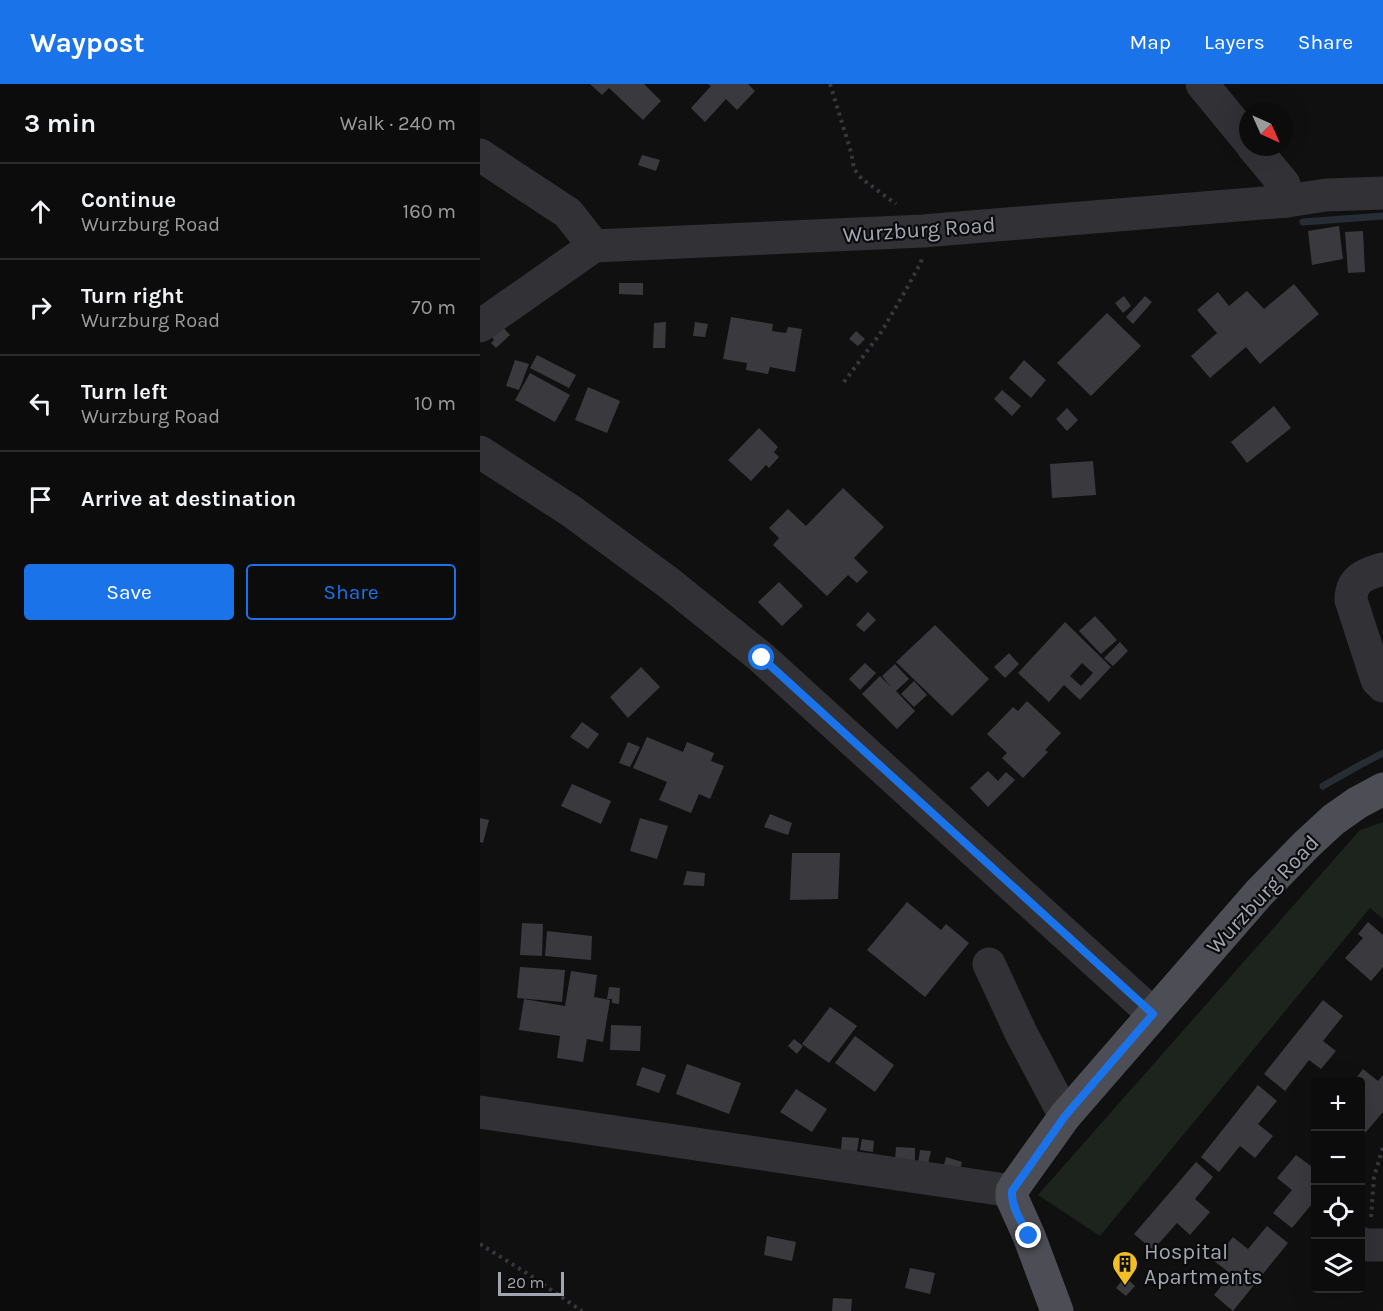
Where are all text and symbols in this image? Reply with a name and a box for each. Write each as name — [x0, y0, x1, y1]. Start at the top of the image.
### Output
text: Waypost — [30, 26, 145, 59]
text: Map — [1129, 30, 1171, 54]
text: Layers — [1204, 30, 1265, 54]
text: Share — [1298, 30, 1353, 54]
north arrow — [1239, 102, 1293, 156]
text: 3 min — [24, 108, 96, 139]
text: Walk · 240 m — [340, 112, 456, 135]
text: Continue — [81, 187, 176, 213]
icon: ahead — [24, 195, 57, 228]
text: 160 m — [403, 200, 456, 223]
street label: Wurzburg Road — [842, 212, 996, 248]
text: Wurzburg Road — [81, 213, 220, 236]
text: Turn right — [81, 283, 184, 309]
icon: right — [24, 291, 57, 324]
text: 70 m — [411, 296, 456, 319]
text: Wurzburg Road — [81, 309, 220, 332]
text: Turn left — [81, 379, 168, 405]
icon: left — [24, 387, 57, 420]
text: 10 m — [414, 392, 456, 415]
text: Wurzburg Road — [81, 405, 220, 428]
icon: arrive — [24, 483, 57, 516]
text: Arrive at destination — [81, 486, 296, 512]
button: Save — [24, 564, 234, 620]
button: Share — [246, 564, 456, 620]
route start — [748, 644, 774, 670]
street label: Wurzburg Road — [1201, 830, 1324, 960]
map controls — [1311, 1077, 1365, 1293]
button: + — [1311, 1077, 1365, 1131]
button: − — [1311, 1131, 1365, 1185]
button: locate — [1311, 1185, 1365, 1239]
route end — [1015, 1222, 1041, 1248]
place label: Hospital Apartments — [1144, 1239, 1263, 1290]
button: layers — [1311, 1239, 1365, 1293]
building icon: Hospital Apartments — [1110, 1249, 1140, 1287]
scale bar — [498, 1269, 564, 1296]
text: 20 m — [507, 1273, 545, 1292]

